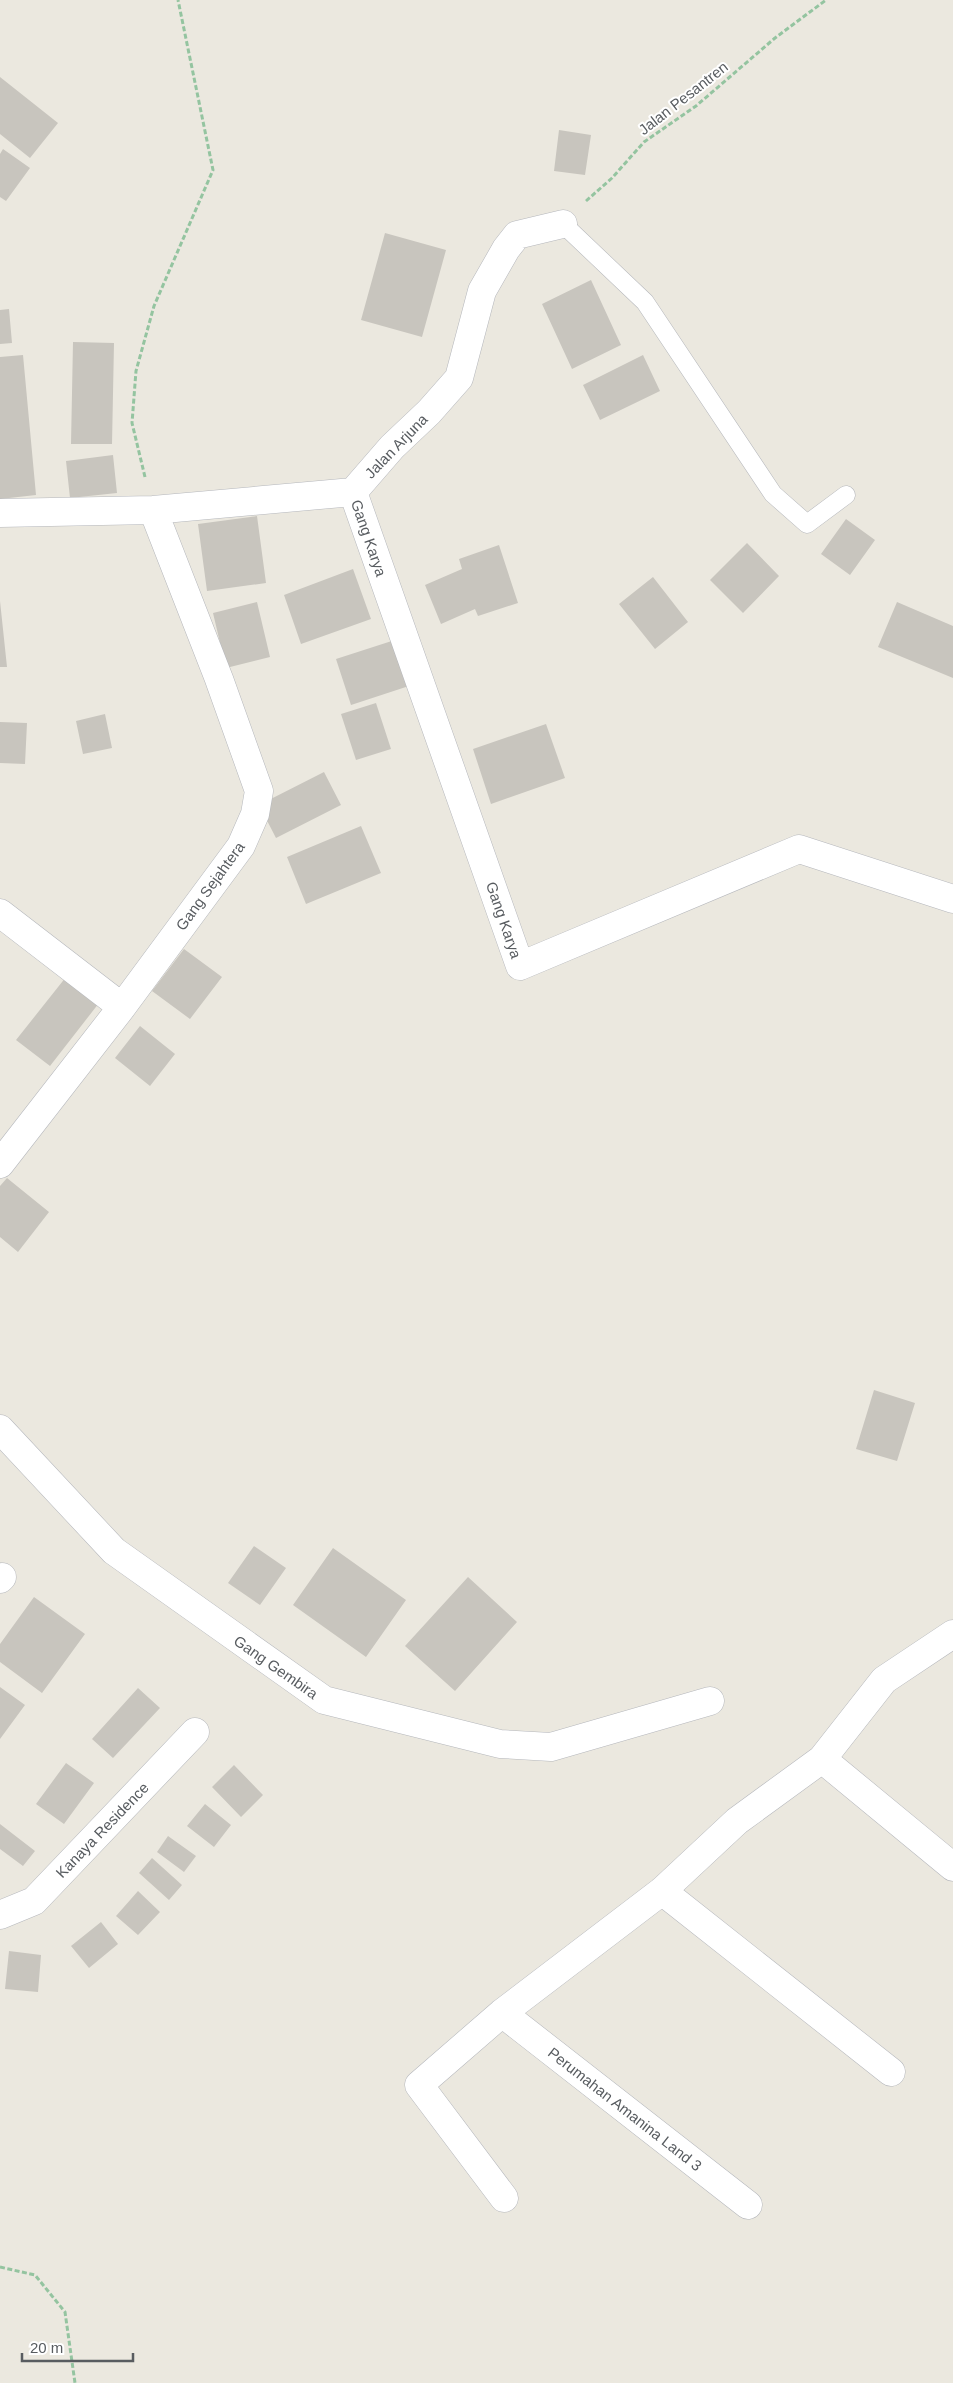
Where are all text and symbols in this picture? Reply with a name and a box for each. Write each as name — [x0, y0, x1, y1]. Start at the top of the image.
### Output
street label: Jalan Pesantren — [635, 58, 731, 138]
street label: Jalan Arjuna — [361, 410, 431, 482]
street label: Gang Karya — [348, 497, 390, 579]
street label: Gang Sejahtera — [172, 838, 248, 934]
street label: Gang Karya — [483, 879, 525, 961]
street label: Gang Gembira — [231, 1632, 322, 1703]
street label: Kanaya Residence — [52, 1779, 152, 1881]
street label: Perumahan Amanina Land 3 — [545, 2044, 705, 2174]
scale bar — [22, 2330, 134, 2362]
text: 20 m — [30, 2339, 63, 2356]

